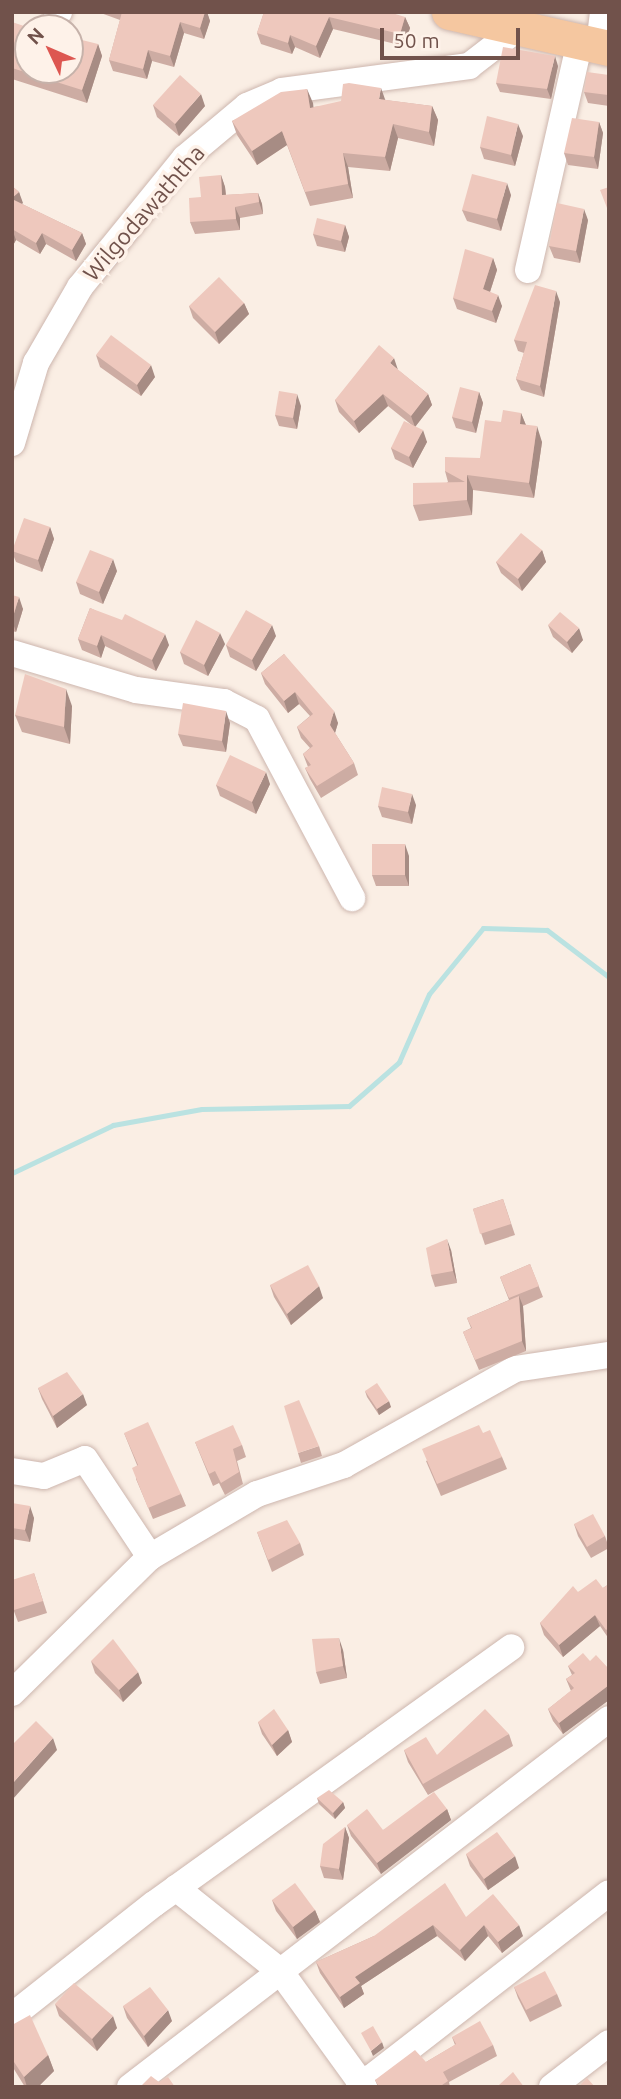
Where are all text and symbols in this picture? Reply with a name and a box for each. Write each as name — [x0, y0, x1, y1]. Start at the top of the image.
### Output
north arrow — [14, 14, 84, 84]
scale bar — [383, 14, 523, 58]
text: N — [22, 23, 48, 49]
text: 50 m — [393, 28, 440, 52]
street label: Wilgodawaththa — [77, 139, 211, 287]

